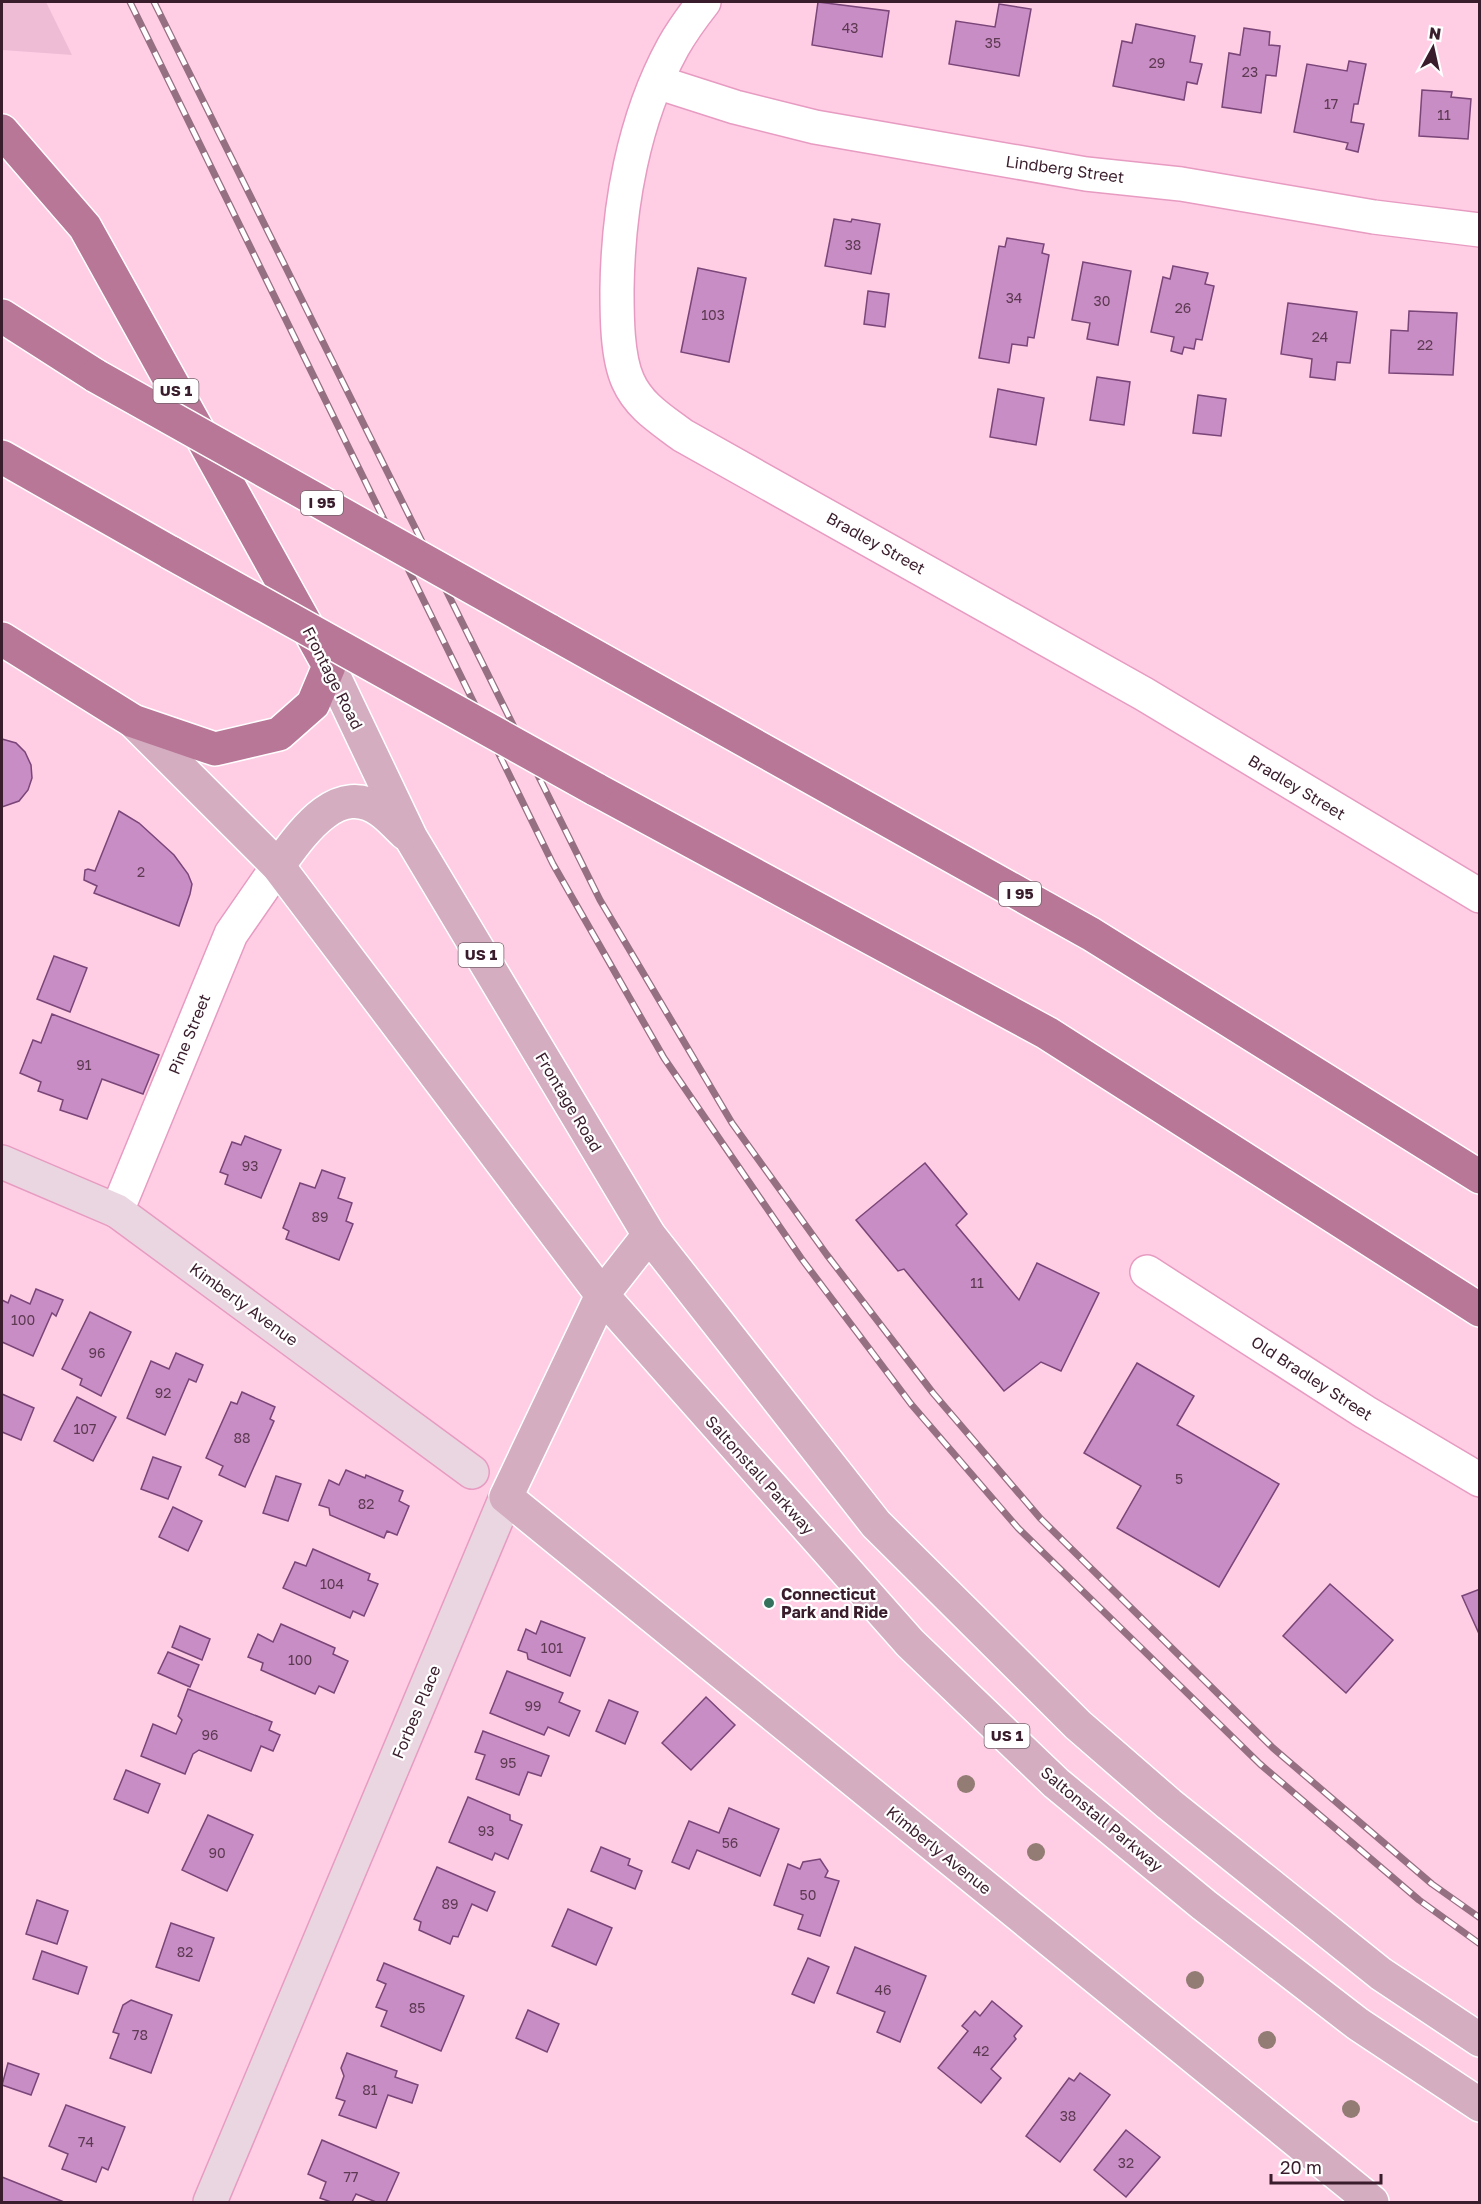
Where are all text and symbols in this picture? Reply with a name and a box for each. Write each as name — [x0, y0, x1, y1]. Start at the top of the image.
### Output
north arrow — [1403, 18, 1463, 78]
house number: 43 — [842, 19, 858, 36]
text: N — [1428, 22, 1443, 44]
house number: 35 — [985, 34, 1001, 51]
house number: 29 — [1149, 54, 1165, 71]
house number: 23 — [1242, 63, 1258, 80]
house number: 17 — [1324, 95, 1338, 112]
house number: 11 — [1437, 106, 1451, 123]
street label: Lindberg Street — [1004, 151, 1126, 187]
house number: 38 — [845, 236, 861, 253]
house number: 34 — [1006, 289, 1022, 306]
house number: 30 — [1094, 292, 1110, 309]
house number: 26 — [1175, 299, 1191, 316]
house number: 103 — [701, 306, 725, 323]
house number: 24 — [1312, 328, 1328, 345]
house number: 22 — [1417, 336, 1433, 353]
road number: US 1 — [154, 379, 198, 403]
road number: I 95 — [301, 491, 343, 515]
street label: Bradley Street — [823, 508, 929, 578]
street label: Frontage Road — [299, 623, 367, 733]
street label: Bradley Street — [1245, 750, 1349, 824]
house number: 2 — [137, 863, 145, 880]
road number: I 95 — [999, 882, 1041, 906]
road number: US 1 — [458, 943, 504, 967]
street label: Pine Street — [164, 991, 214, 1077]
street label: Frontage Road — [531, 1049, 607, 1155]
house number: 91 — [76, 1056, 92, 1073]
house number: 93 — [242, 1157, 258, 1174]
house number: 89 — [311, 1208, 329, 1225]
street label: Kimberly Avenue — [186, 1258, 302, 1350]
house number: 11 — [970, 1274, 984, 1291]
house number: 100 — [11, 1311, 35, 1328]
street label: Old Bradley Street — [1248, 1331, 1376, 1425]
house number: 96 — [89, 1344, 105, 1361]
house number: 92 — [155, 1384, 171, 1401]
street label: Saltonstall Parkway — [701, 1411, 819, 1539]
house number: 107 — [74, 1420, 96, 1437]
house number: 88 — [233, 1429, 251, 1446]
house number: 5 — [1175, 1470, 1183, 1487]
house number: 82 — [358, 1495, 374, 1512]
house number: 104 — [320, 1575, 344, 1592]
place label: Connecticut Park and Ride — [781, 1584, 888, 1622]
marker: Connecticut Park and Ride — [762, 1596, 776, 1610]
house number: 101 — [541, 1639, 563, 1656]
house number: 100 — [288, 1651, 312, 1668]
street label: Forbes Place — [387, 1662, 445, 1762]
house number: 99 — [525, 1697, 541, 1714]
road number: US 1 — [984, 1724, 1030, 1748]
house number: 96 — [202, 1726, 218, 1743]
house number: 95 — [500, 1754, 516, 1771]
street label: Saltonstall Parkway — [1037, 1762, 1167, 1876]
street label: Kimberly Avenue — [883, 1802, 995, 1898]
house number: 93 — [478, 1822, 494, 1839]
house number: 56 — [722, 1834, 738, 1851]
house number: 90 — [208, 1844, 226, 1861]
house number: 50 — [800, 1886, 816, 1903]
house number: 89 — [441, 1895, 459, 1912]
house number: 82 — [177, 1943, 193, 1960]
house number: 46 — [874, 1981, 892, 1998]
house number: 85 — [409, 1999, 425, 2016]
house number: 78 — [132, 2026, 148, 2043]
house number: 42 — [973, 2042, 989, 2059]
house number: 81 — [362, 2081, 378, 2098]
house number: 38 — [1060, 2107, 1076, 2124]
house number: 74 — [78, 2133, 94, 2150]
scale bar — [1271, 2147, 1380, 2185]
house number: 32 — [1118, 2154, 1134, 2171]
text: 20 m — [1280, 2156, 1322, 2178]
house number: 77 — [344, 2168, 358, 2185]

